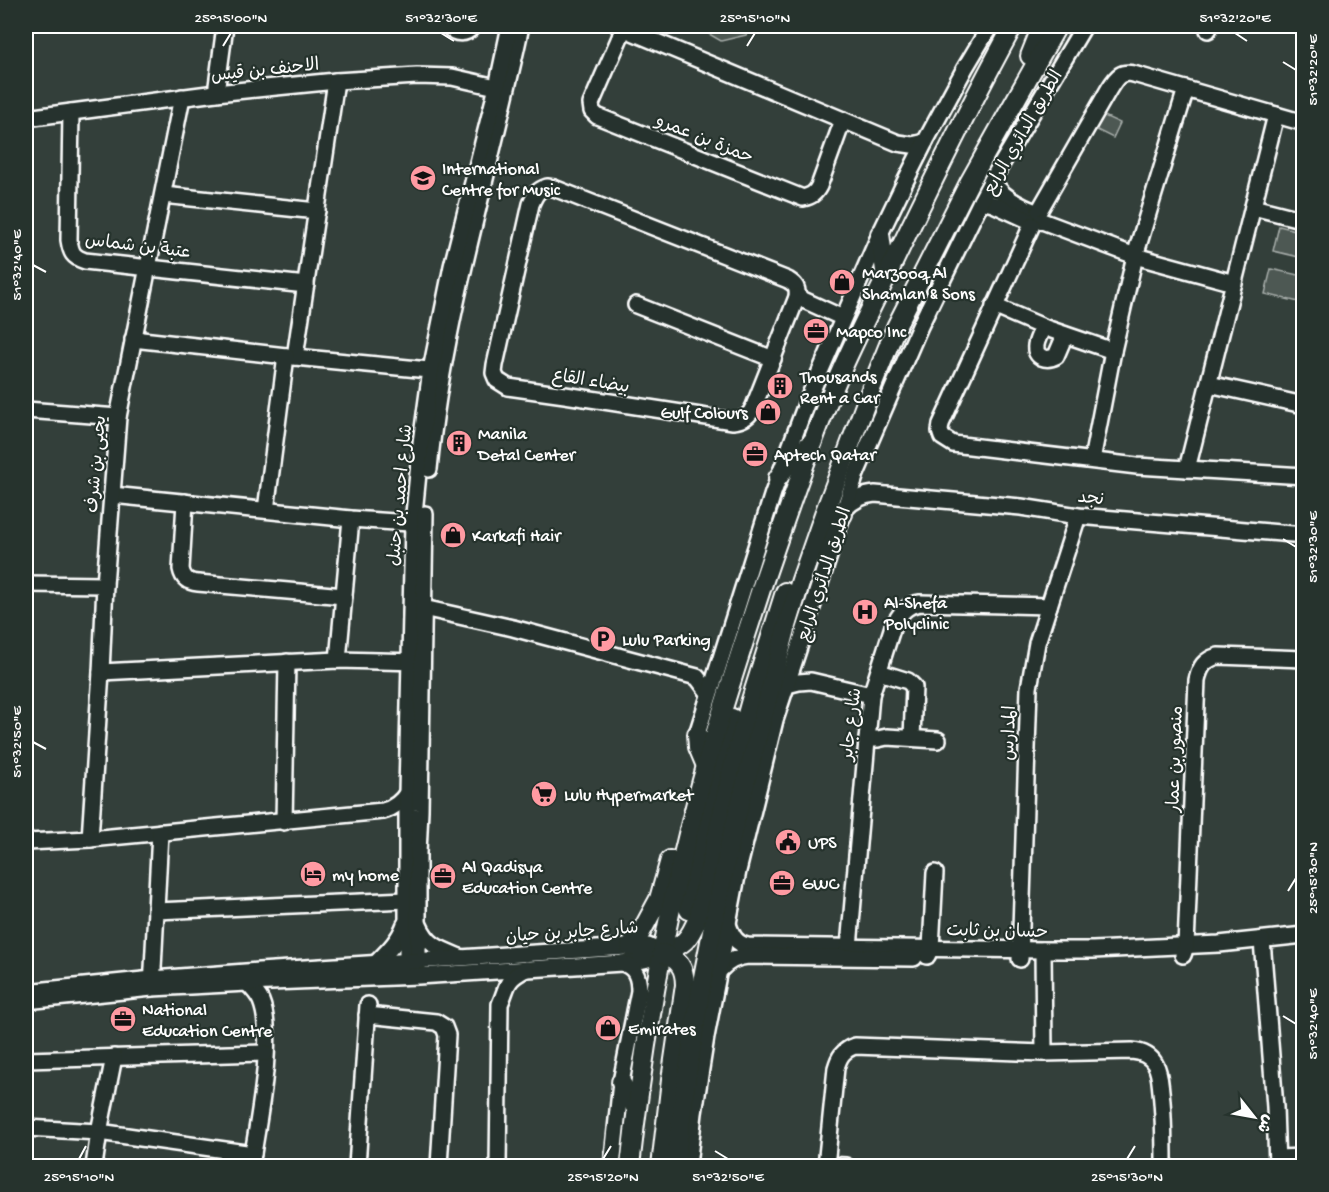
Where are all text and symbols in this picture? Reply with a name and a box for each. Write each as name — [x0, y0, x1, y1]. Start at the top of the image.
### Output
text: 25°15'00"N — [195, 10, 268, 28]
text: 51°32'30"E — [405, 10, 477, 28]
text: 25°15'10"N — [720, 10, 790, 28]
text: 51°32'20"E — [1199, 10, 1271, 28]
text: 51°32'20"E — [1305, 34, 1323, 106]
street label: الاحنف بن قيس — [210, 55, 320, 88]
street label: الطريق الدائري الرابع — [980, 67, 1068, 199]
street label: حمزة بن عمرو — [650, 110, 756, 169]
place label: International Centre for Music — [442, 160, 561, 202]
school or university icon: International Centre for Music — [408, 163, 438, 193]
text: 51°32'40"E — [9, 229, 27, 300]
street label: عتبة بن شماس — [84, 231, 192, 264]
place label: Marzooq Al Shamlan & Sons — [862, 264, 976, 306]
shop icon: Marzooq Al Shamlan & Sons — [827, 267, 857, 297]
office icon: Mapco Inc — [801, 316, 831, 346]
place label: Mapco Inc — [836, 323, 907, 344]
street label: بيضاء القاع — [550, 366, 631, 399]
place label: Thousands Rent a Car — [799, 368, 881, 410]
building icon: Thousands Rent a Car — [765, 371, 795, 401]
shop icon: Gulf Colours — [753, 397, 783, 427]
place label: Gulf Colours — [661, 404, 749, 425]
street label: يحيى بن شرف — [83, 414, 112, 514]
street label: شارع احمد بن حنبل — [385, 423, 418, 567]
place label: Manila Detal Center — [477, 425, 577, 467]
building icon: Manila Detal Center — [444, 428, 474, 458]
office icon: Aptech Qatar — [740, 439, 770, 469]
place label: Aptech Qatar — [774, 446, 878, 467]
street label: نجد — [1077, 488, 1105, 511]
street label: الطريق الدائري الرابع — [794, 505, 857, 645]
text: 51°32'30"E — [1305, 511, 1323, 583]
shop icon: Karkafi Hair — [438, 520, 468, 550]
place label: Karkafi Hair — [472, 527, 562, 548]
place label: Al-Shefa Polyclinic — [883, 594, 950, 636]
hospital icon: Al-Shefa Polyclinic — [850, 597, 880, 627]
parking icon: Lulu Parking — [588, 624, 618, 654]
place label: Lulu Parking — [622, 631, 711, 652]
street label: شارع جابر — [837, 687, 867, 764]
street label: المدارس — [999, 705, 1022, 761]
street label: منصور بن عمار — [1164, 705, 1189, 814]
text: 51°32'50"E — [9, 706, 27, 778]
supermarket icon: Lulu Hypermarket — [529, 779, 559, 809]
place label: Lulu Hypermarket — [564, 786, 695, 807]
public building icon: UPS — [773, 827, 803, 857]
place label: UPS — [808, 834, 837, 855]
text: 25°15'30"N — [1305, 842, 1323, 914]
place label: Al Qadisya Education Centre — [462, 858, 593, 900]
hotel icon: my home — [298, 859, 328, 889]
office icon: Al Qadisya Education Centre — [428, 861, 458, 891]
place label: my home — [332, 866, 400, 887]
office icon: GWC — [767, 868, 797, 898]
place label: GWC — [802, 875, 840, 896]
street label: شارع جابر بن حيان — [505, 918, 639, 949]
street label: حسان بن ثابت — [946, 921, 1048, 944]
text: 51°32'40"E — [1305, 988, 1323, 1059]
place label: National Education Centre — [142, 1001, 273, 1043]
office icon: National Education Centre — [108, 1004, 138, 1034]
shop icon: Emirates — [593, 1013, 623, 1043]
place label: Emirates — [628, 1020, 697, 1041]
north arrow — [1224, 1087, 1284, 1147]
text: ش — [1251, 1110, 1277, 1135]
text: 25°15'10"N — [44, 1169, 114, 1187]
text: 25°15'20"N — [567, 1169, 639, 1187]
text: 51°32'50"E — [692, 1169, 764, 1187]
text: 25°15'30"N — [1091, 1169, 1163, 1187]

